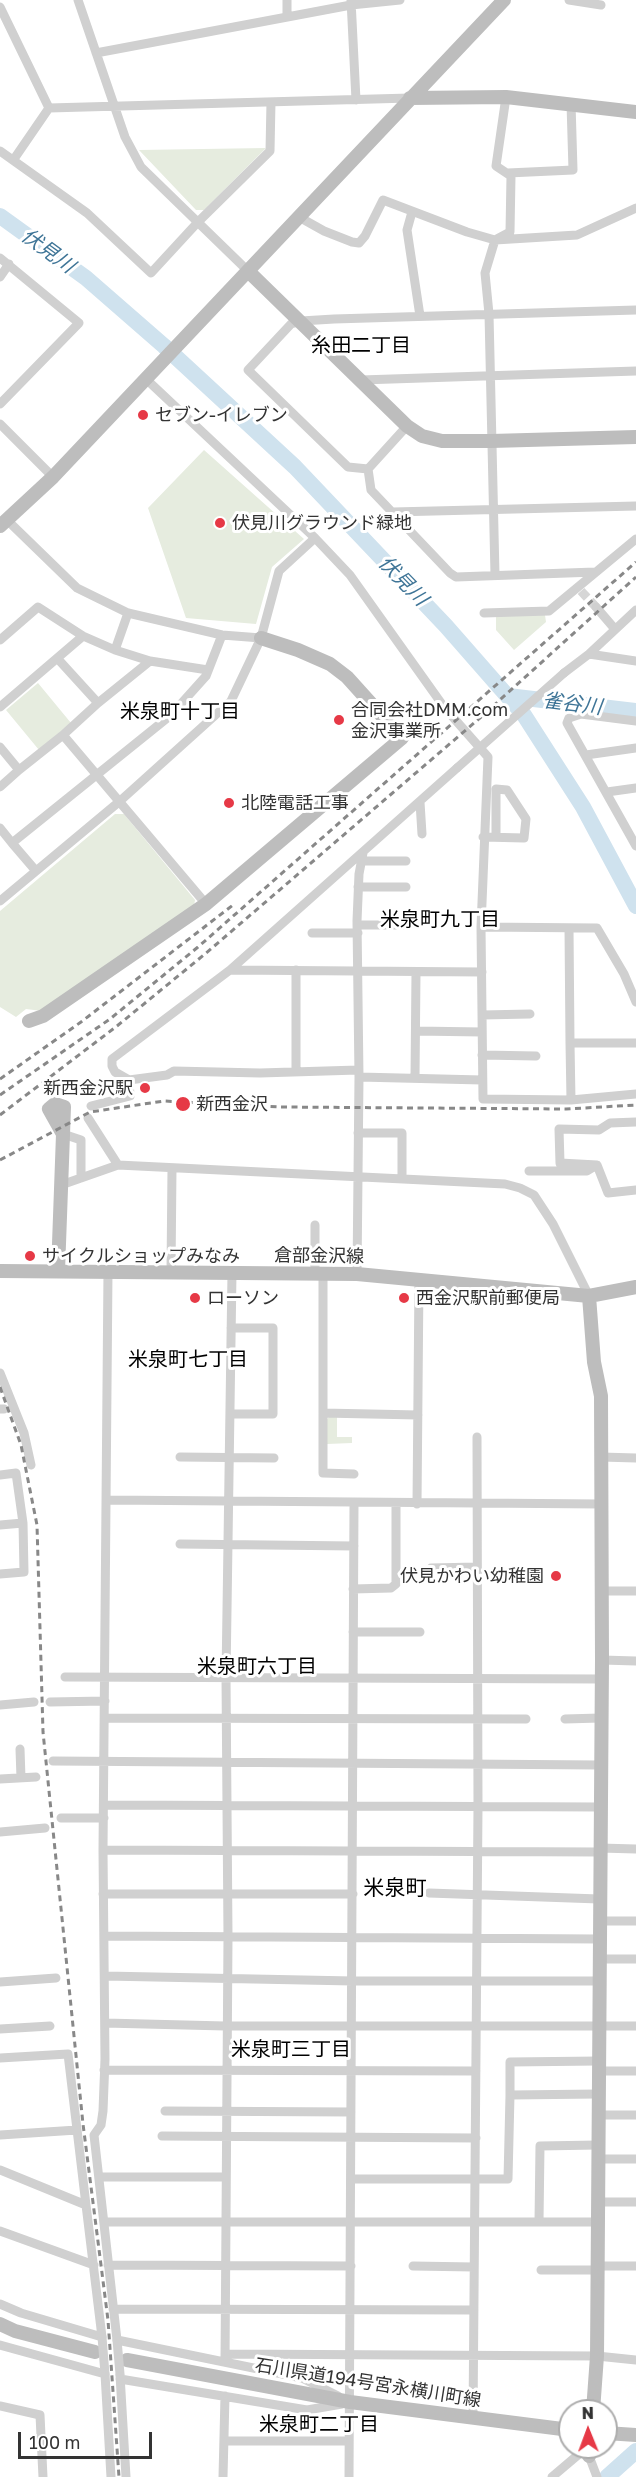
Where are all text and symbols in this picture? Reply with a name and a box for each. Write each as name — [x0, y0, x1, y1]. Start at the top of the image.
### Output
water label: 伏見川 — [17, 224, 79, 278]
district label: 糸田二丁目 — [311, 334, 411, 358]
place label: セブン-イレブン — [155, 404, 288, 426]
marker: セブン-イレブン — [136, 408, 150, 422]
place label: 伏見川グラウンド緑地 — [232, 512, 412, 534]
marker: 伏見川グラウンド緑地 — [213, 516, 227, 530]
water label: 伏見川 — [374, 551, 432, 611]
water label: 雀谷川 — [541, 688, 603, 720]
place label: 合同会社DMM.com 金沢事業所 — [351, 699, 508, 742]
district label: 米泉町十丁目 — [120, 700, 240, 724]
marker: 合同会社DMM.com 金沢事業所 — [332, 713, 346, 727]
place label: 北陸電話工事 — [241, 792, 349, 814]
marker: 北陸電話工事 — [222, 796, 236, 810]
district label: 米泉町九丁目 — [380, 908, 500, 932]
place label: 新西金沢駅 — [43, 1077, 133, 1099]
marker: 新西金沢駅 — [138, 1081, 152, 1095]
place label: 新西金沢 — [196, 1093, 268, 1115]
marker: 新西金沢 — [174, 1095, 192, 1113]
street label: 倉部金沢線 — [274, 1244, 364, 1268]
place label: サイクルショップみなみ — [42, 1245, 240, 1267]
marker: サイクルショップみなみ — [23, 1249, 37, 1263]
place label: ローソン — [207, 1287, 279, 1309]
place label: 西金沢駅前郵便局 — [416, 1287, 560, 1309]
marker: ローソン — [188, 1291, 202, 1305]
marker: 西金沢駅前郵便局 — [397, 1291, 411, 1305]
district label: 米泉町七丁目 — [128, 1348, 248, 1372]
place label: 伏見かわい幼稚園 — [400, 1565, 544, 1587]
marker: 伏見かわい幼稚園 — [549, 1569, 563, 1583]
district label: 米泉町六丁目 — [197, 1655, 317, 1679]
district label: 米泉町 — [364, 1875, 426, 1901]
district label: 米泉町三丁目 — [231, 2038, 351, 2062]
street label: 石川県道194号宮永横川町線 — [253, 2354, 483, 2412]
north arrow — [558, 2399, 618, 2459]
text: N — [581, 2403, 594, 2423]
district label: 米泉町二丁目 — [259, 2413, 379, 2437]
scale bar — [21, 2420, 154, 2458]
text: 100 m — [29, 2431, 80, 2453]

